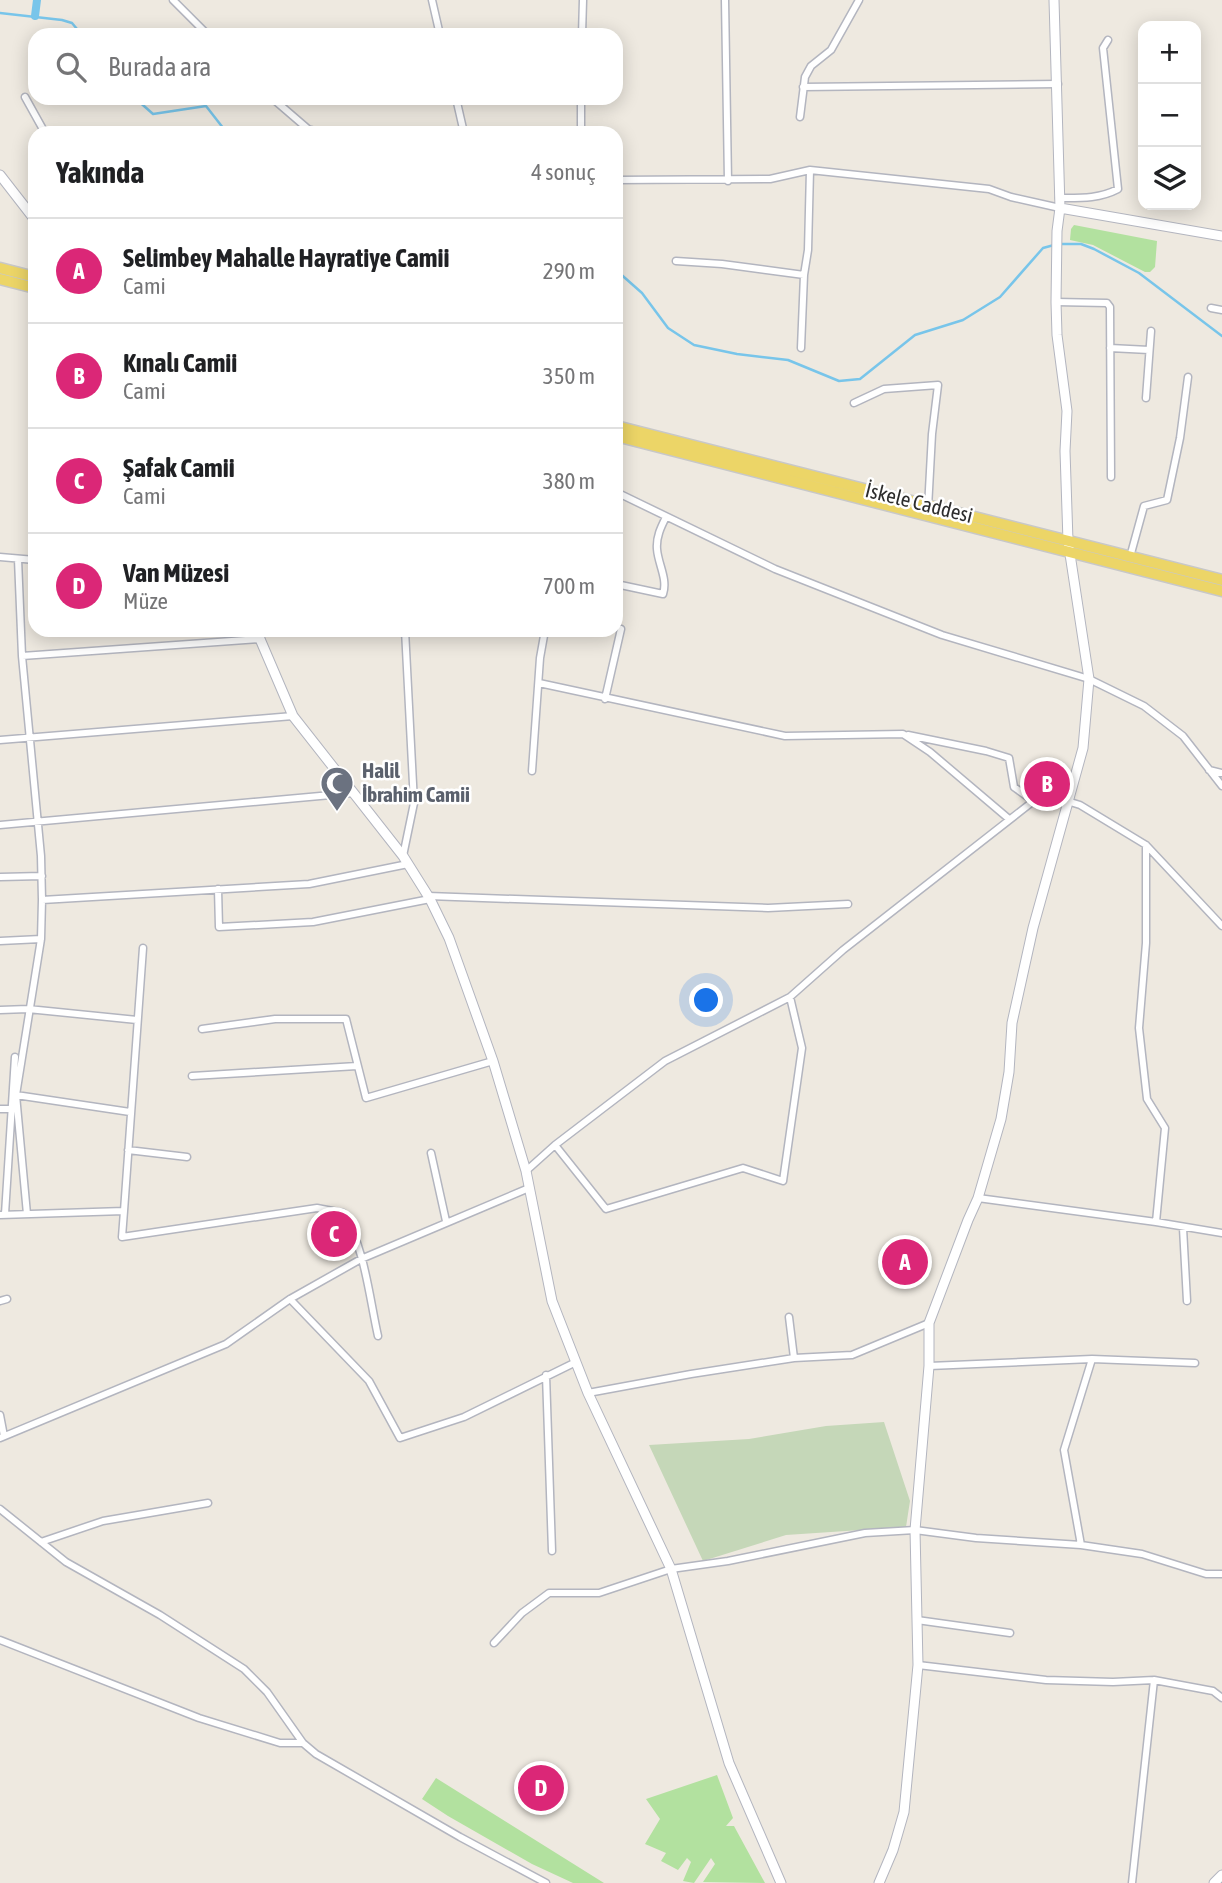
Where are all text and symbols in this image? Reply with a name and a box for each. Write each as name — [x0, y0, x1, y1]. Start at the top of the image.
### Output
map controls — [1138, 21, 1201, 210]
button: + — [1138, 21, 1201, 84]
search box — [28, 28, 623, 105]
icon: search — [52, 48, 90, 86]
text: Burada ara — [108, 52, 211, 82]
button: − — [1138, 84, 1201, 147]
button: layers — [1138, 147, 1201, 210]
text: Yakında — [56, 155, 144, 189]
text: 4 sonuç — [531, 159, 595, 185]
text: Selimbey Mahalle Hayratiye Camii — [123, 243, 449, 273]
text: A — [73, 258, 85, 284]
text: 290 m — [543, 258, 595, 284]
text: Cami — [123, 273, 166, 299]
text: Kınalı Camii — [123, 348, 237, 378]
text: B — [74, 363, 84, 389]
text: 350 m — [543, 363, 595, 389]
text: Cami — [123, 378, 166, 404]
text: Şafak Camii — [123, 453, 235, 483]
text: C — [74, 468, 84, 494]
text: 380 m — [543, 468, 595, 494]
street label: İskele Caddesi — [863, 477, 975, 527]
text: Cami — [123, 483, 166, 509]
text: Van Müzesi — [123, 558, 229, 588]
text: D — [73, 573, 85, 599]
text: 700 m — [543, 573, 595, 599]
text: Müze — [123, 588, 168, 614]
place label: Halil İbrahim Camii — [362, 758, 470, 806]
pin: B — [1024, 758, 1070, 810]
mosque icon: Halil İbrahim Camii — [318, 764, 356, 813]
your location — [689, 983, 723, 1017]
pin: C — [311, 1208, 357, 1260]
pin: A — [882, 1236, 928, 1288]
pin: D — [518, 1762, 564, 1814]

